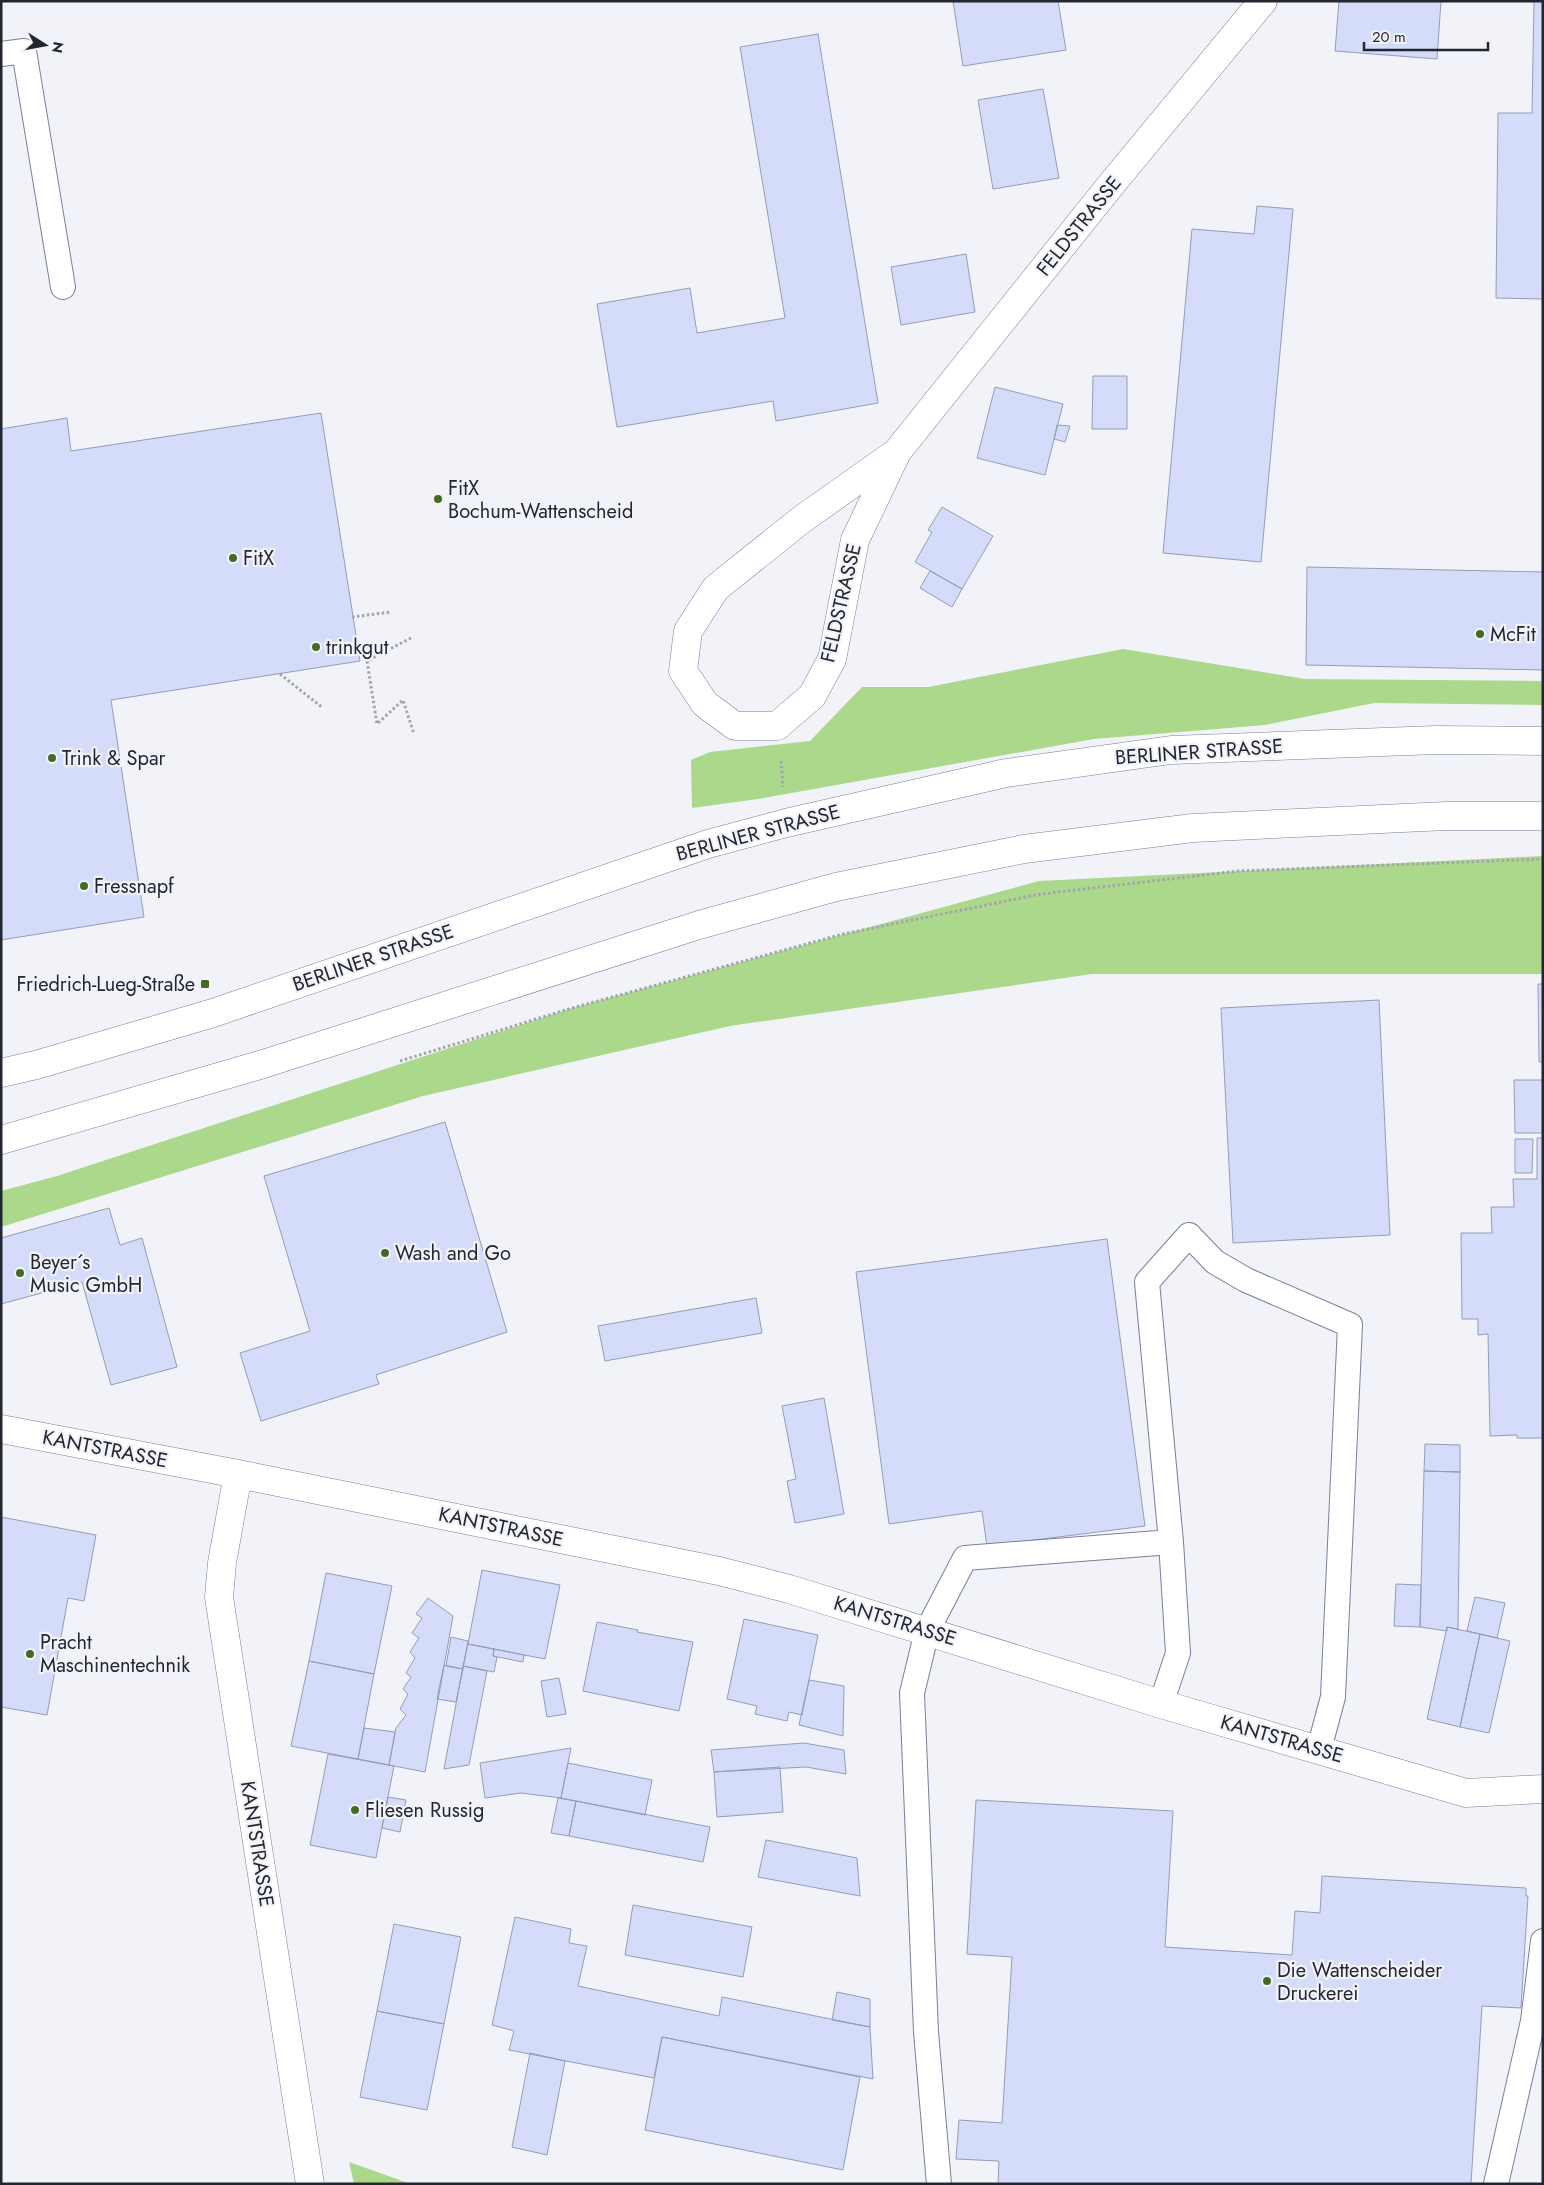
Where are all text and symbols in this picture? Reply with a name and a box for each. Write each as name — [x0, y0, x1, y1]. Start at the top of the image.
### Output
north arrow — [20, 20, 70, 70]
scale bar — [1364, 20, 1488, 52]
text: 20 m — [1372, 26, 1406, 48]
text: N — [47, 40, 69, 55]
street label: FELDSTRASSE — [1030, 170, 1128, 282]
place label: FitX Bochum-Wattenscheid — [448, 474, 633, 526]
marker: FitX Bochum-Wattenscheid — [432, 493, 444, 505]
street label: FELDSTRASSE — [813, 541, 869, 665]
place label: FitX — [243, 544, 274, 573]
marker: FitX — [227, 552, 239, 564]
place label: McFit — [1490, 620, 1536, 649]
marker: McFit — [1474, 628, 1486, 640]
place label: trinkgut — [326, 633, 389, 662]
marker: trinkgut — [310, 641, 322, 653]
street label: BERLINER STRASSE — [1114, 732, 1284, 772]
place label: Trink & Spar — [62, 744, 166, 773]
marker: Trink & Spar — [46, 752, 58, 764]
street label: BERLINER STRASSE — [673, 797, 843, 869]
place label: Fressnapf — [94, 872, 175, 901]
marker: Fressnapf — [78, 880, 90, 892]
street label: BERLINER STRASSE — [289, 917, 457, 999]
place label: Friedrich-Lueg-Straße — [16, 970, 195, 999]
marker: Friedrich-Lueg-Straße — [199, 978, 211, 990]
place label: Wash and Go — [395, 1239, 511, 1268]
marker: Wash and Go — [379, 1247, 391, 1259]
place label: Beyer´s Music GmbH — [30, 1248, 142, 1300]
marker: Beyer´s Music GmbH — [14, 1267, 26, 1279]
street label: KANTSTRASSE — [40, 1423, 170, 1475]
street label: KANTSTRASSE — [436, 1500, 566, 1554]
street label: KANTSTRASSE — [830, 1589, 960, 1653]
place label: Pracht Maschinentechnik — [40, 1628, 190, 1680]
marker: Pracht Maschinentechnik — [24, 1648, 36, 1660]
street label: KANTSTRASSE — [1217, 1708, 1347, 1770]
street label: KANTSTRASSE — [233, 1779, 281, 1909]
place label: Fliesen Russig — [365, 1796, 484, 1825]
marker: Fliesen Russig — [349, 1804, 361, 1816]
place label: Die Wattenscheider Druckerei — [1277, 1956, 1442, 2008]
marker: Die Wattenscheider Druckerei — [1261, 1975, 1273, 1987]

